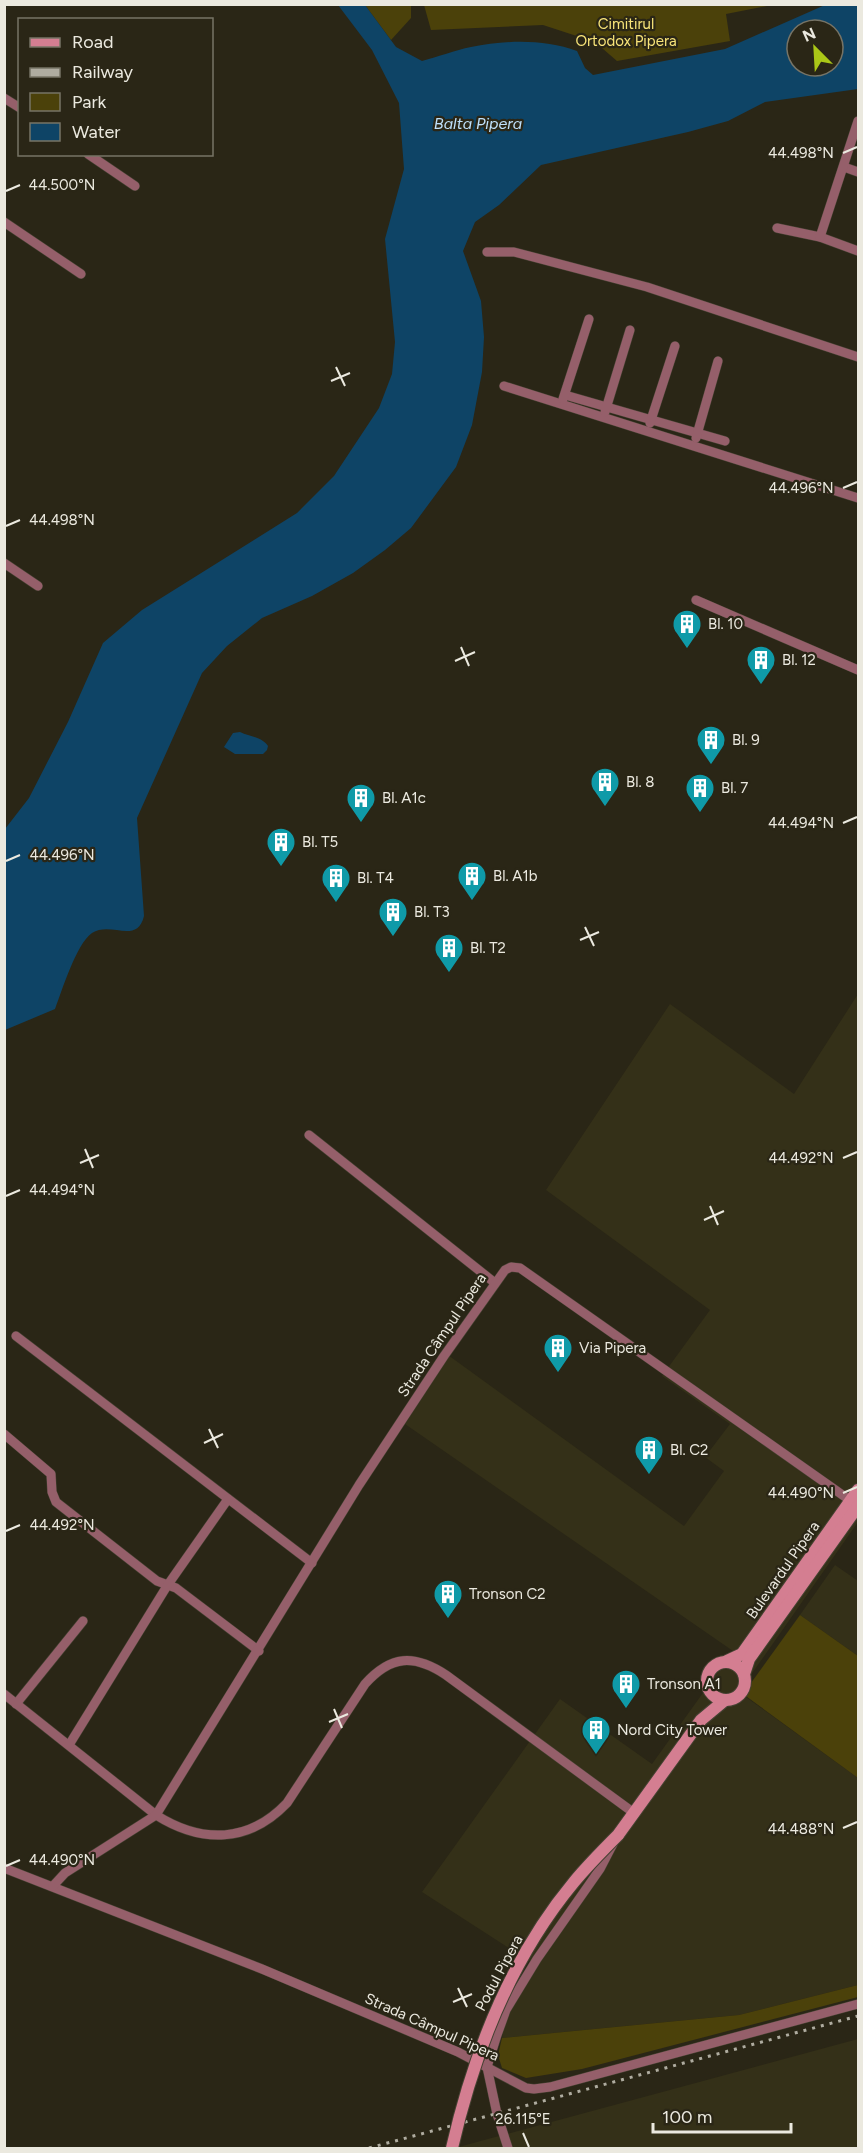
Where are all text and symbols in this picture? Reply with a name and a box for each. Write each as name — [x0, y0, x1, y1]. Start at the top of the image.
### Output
park label: Cimitirul Ortodox Pipera — [575, 15, 677, 50]
legend — [18, 18, 213, 156]
north arrow — [785, 18, 845, 78]
text: N — [800, 24, 819, 46]
text: Road — [72, 31, 113, 53]
text: Railway — [72, 61, 134, 83]
text: Park — [72, 91, 107, 113]
water label: Balta Pipera — [434, 114, 522, 133]
text: Water — [72, 121, 120, 143]
text: 44.498°N — [768, 144, 834, 162]
text: 44.500°N — [29, 176, 95, 194]
text: 44.496°N — [768, 479, 834, 497]
text: 44.498°N — [29, 511, 95, 529]
building icon: Bl. 10 — [671, 608, 703, 650]
place label: Bl. 10 — [708, 615, 743, 633]
building icon: Bl. 12 — [745, 644, 777, 686]
place label: Bl. 12 — [782, 651, 816, 669]
building icon: Bl. 9 — [695, 724, 727, 766]
place label: Bl. 9 — [732, 731, 760, 749]
building icon: Bl. 8 — [589, 766, 621, 808]
building icon: Bl. 7 — [684, 772, 716, 814]
place label: Bl. 8 — [626, 773, 655, 791]
place label: Bl. 7 — [721, 779, 748, 797]
building icon: Bl. A1c — [345, 782, 377, 824]
place label: Bl. A1c — [382, 789, 426, 807]
text: 44.494°N — [768, 814, 834, 832]
building icon: Bl. T5 — [265, 826, 297, 868]
place label: Bl. T5 — [302, 833, 338, 851]
text: 44.496°N — [29, 846, 95, 864]
building icon: Bl. A1b — [456, 860, 488, 902]
building icon: Bl. T4 — [320, 862, 352, 904]
place label: Bl. A1b — [493, 867, 538, 885]
place label: Bl. T4 — [357, 869, 394, 887]
building icon: Bl. T3 — [377, 896, 409, 938]
place label: Bl. T3 — [414, 903, 450, 921]
building icon: Bl. T2 — [433, 932, 465, 974]
place label: Bl. T2 — [470, 939, 506, 957]
text: 44.492°N — [768, 1149, 834, 1167]
text: 44.494°N — [29, 1181, 95, 1199]
street label: Strada Câmpul Pipera — [394, 1270, 490, 1400]
building icon: Via Pipera — [542, 1332, 574, 1374]
place label: Via Pipera — [579, 1339, 646, 1357]
building icon: Bl. C2 — [633, 1434, 665, 1476]
place label: Bl. C2 — [670, 1441, 709, 1459]
text: 44.490°N — [768, 1484, 834, 1502]
text: 44.492°N — [29, 1516, 95, 1534]
street label: Bulevardul Pipera — [743, 1518, 823, 1622]
building icon: Tronson C2 — [432, 1578, 464, 1620]
place label: Tronson C2 — [469, 1585, 546, 1603]
building icon: Tronson A1 — [610, 1668, 642, 1710]
place label: Tronson A1 — [647, 1675, 721, 1693]
building icon: Nord City Tower — [580, 1714, 612, 1756]
place label: Nord City Tower — [617, 1721, 727, 1739]
text: 44.488°N — [768, 1820, 834, 1838]
text: 44.490°N — [29, 1851, 95, 1869]
street label: Podul Pipera — [471, 1932, 527, 2014]
street label: Strada Câmpul Pipera — [362, 1989, 502, 2065]
scale bar — [653, 2096, 791, 2134]
text: 100 m — [662, 2106, 712, 2128]
text: 26.115°E — [495, 2110, 551, 2128]

